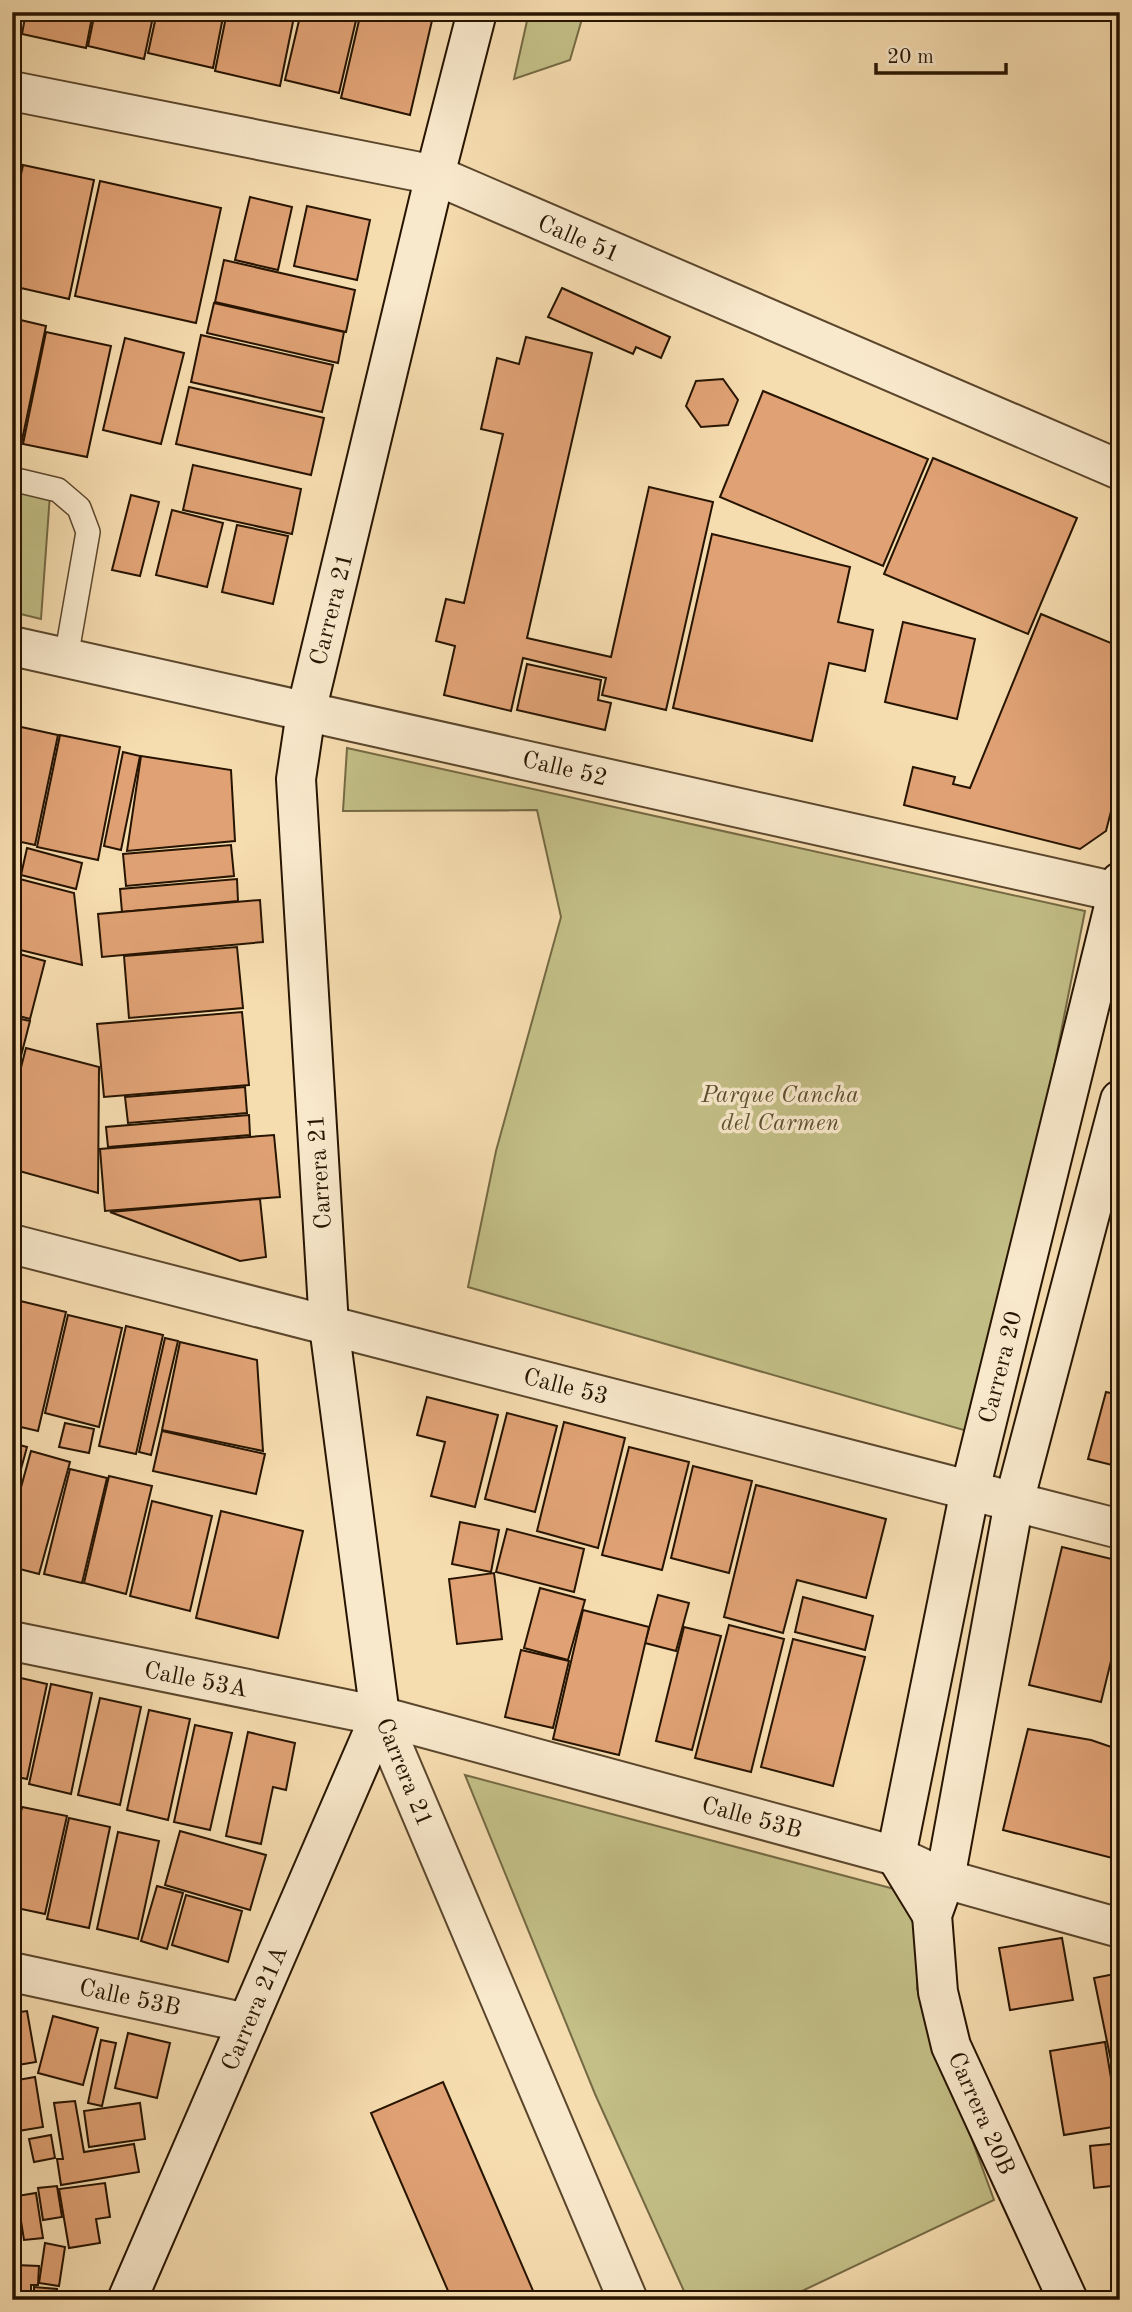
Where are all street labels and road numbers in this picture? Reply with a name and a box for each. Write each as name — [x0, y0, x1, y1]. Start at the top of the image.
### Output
street label: Calle 51 — [534, 212, 623, 268]
street label: Carrera 21 — [307, 551, 358, 668]
street label: Calle 52 — [520, 749, 609, 791]
street label: Carrera 21 — [305, 1114, 337, 1230]
street label: Carrera 20 — [976, 1309, 1027, 1426]
street label: Calle 53 — [521, 1366, 610, 1410]
street label: Calle 53A — [142, 1659, 249, 1703]
street label: Carrera 21 — [370, 1715, 436, 1831]
street label: Calle 53B — [699, 1794, 804, 1844]
street label: Carrera 21A — [219, 1943, 293, 2075]
street label: Calle 53B — [77, 1977, 182, 2021]
street label: Carrera 20B — [942, 2049, 1018, 2179]

